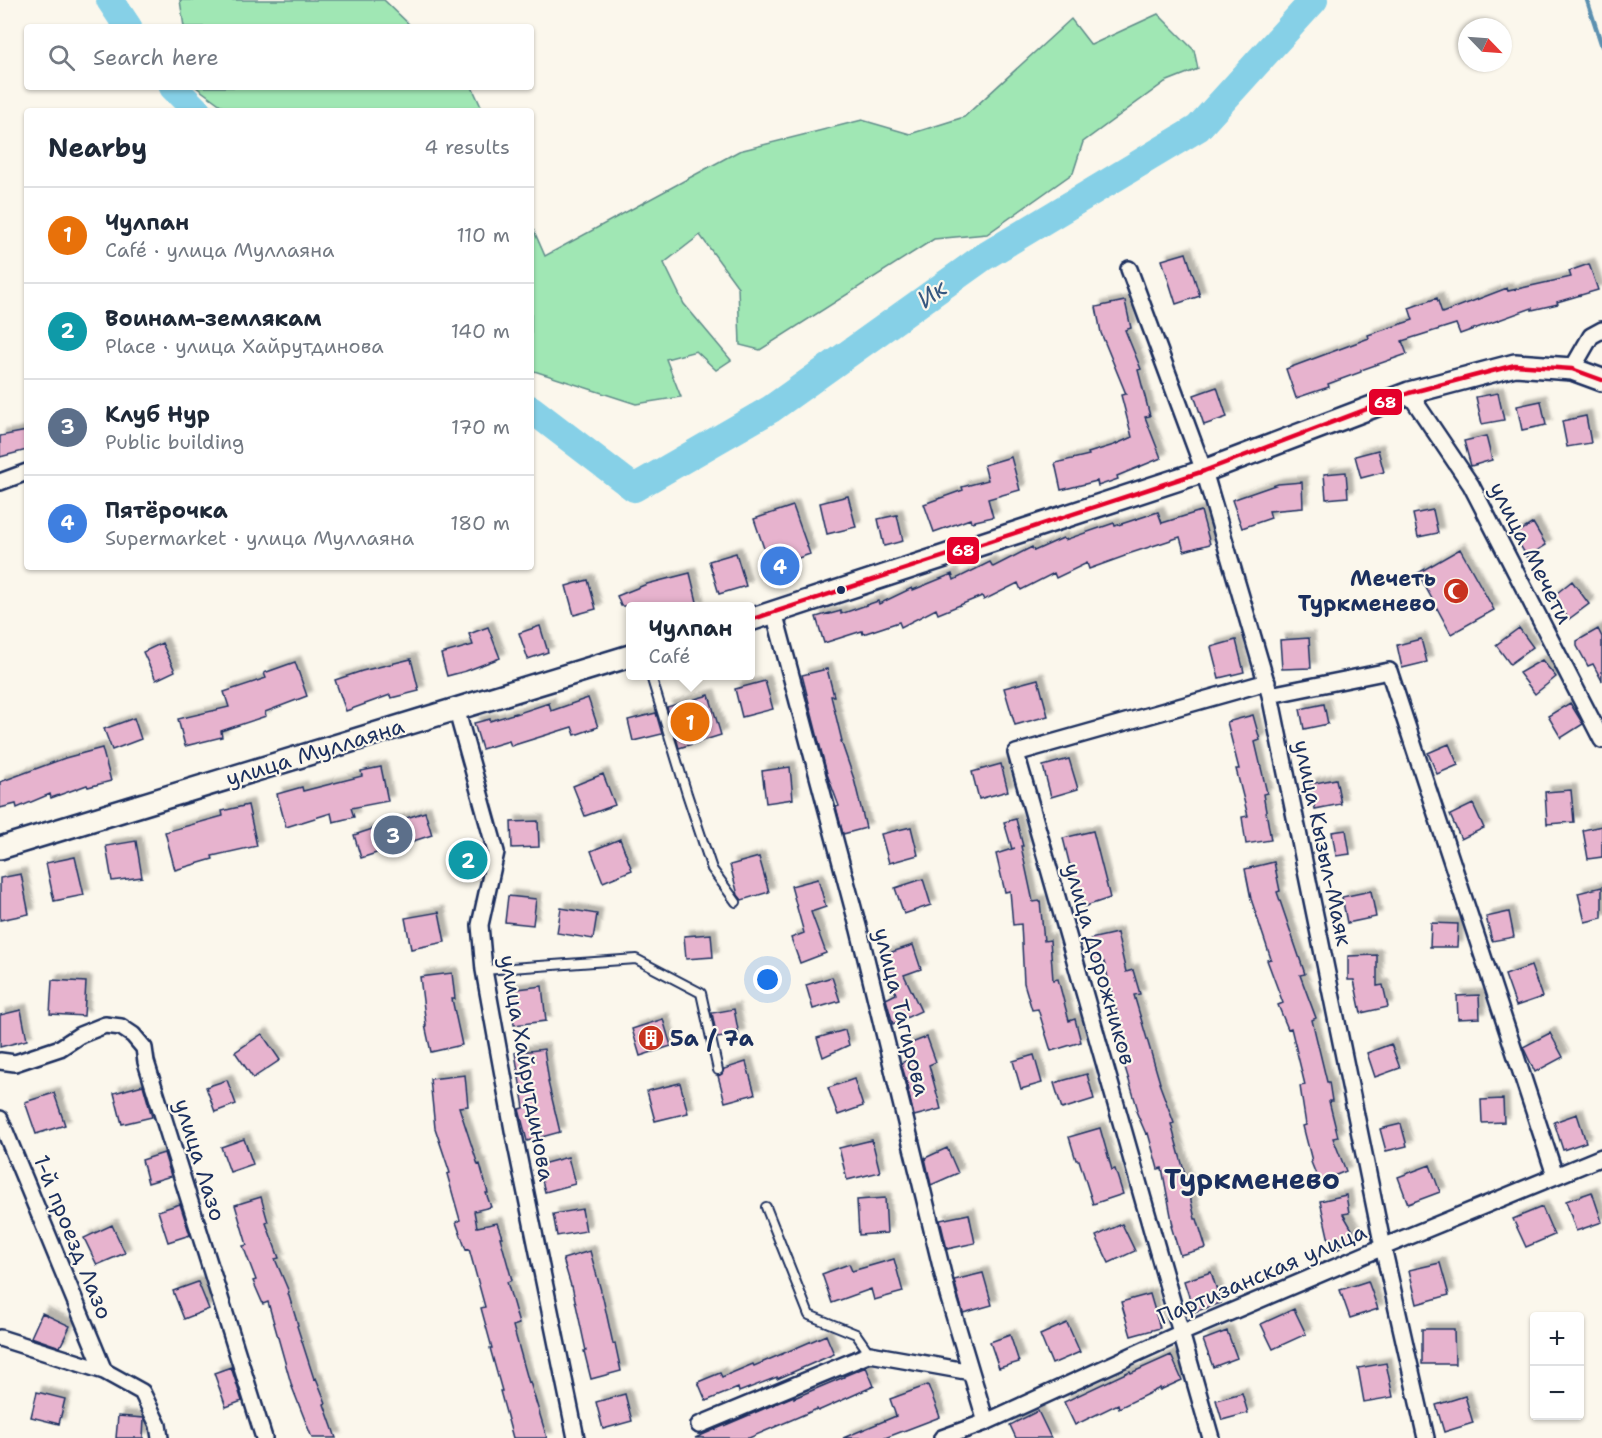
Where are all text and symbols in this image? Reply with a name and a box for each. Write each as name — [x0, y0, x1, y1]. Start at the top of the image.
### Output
north arrow — [1458, 18, 1512, 72]
search box — [24, 24, 534, 90]
icon: search — [45, 41, 78, 74]
text: Search here — [93, 43, 219, 72]
text: Nearby — [48, 130, 147, 165]
text: 4 results — [424, 134, 510, 160]
text: Чулпан — [105, 208, 189, 237]
text: 1 — [63, 222, 72, 248]
text: 110 m — [456, 222, 510, 248]
text: Café · улица Муллаяна — [105, 237, 334, 263]
water label: Ик — [910, 271, 955, 316]
text: Воинам-землякам — [105, 304, 322, 333]
text: 2 — [61, 318, 75, 344]
text: 140 m — [451, 318, 510, 344]
text: Place · улица Хайрутдинова — [105, 333, 384, 359]
line badge: 68 — [1368, 388, 1403, 416]
text: 68 — [1374, 392, 1396, 413]
text: Клуб Нур — [105, 400, 210, 429]
text: 3 — [61, 414, 75, 440]
text: 170 m — [451, 414, 510, 440]
text: Public building — [105, 429, 244, 455]
street label: улица Мечети — [1483, 477, 1579, 629]
text: Пятёрочка — [105, 496, 228, 525]
text: 4 — [61, 510, 75, 536]
text: 180 m — [450, 510, 510, 536]
text: Supermarket · улица Муллаяна — [105, 525, 414, 551]
line badge: 68 — [946, 536, 980, 565]
text: 68 — [952, 540, 974, 561]
pin: 4 — [760, 544, 800, 588]
place label: Мечеть Туркменево — [1298, 564, 1436, 618]
mosque icon: Мечеть Туркменево — [1441, 576, 1471, 606]
unlabelled marker — [835, 584, 847, 596]
popup — [626, 602, 755, 680]
text: Чулпан — [648, 614, 733, 643]
text: Café — [648, 643, 691, 669]
pin: 1 — [670, 700, 710, 744]
street label: улица Муллаяна — [222, 711, 408, 793]
street label: улица Кызыл-Маяк — [1287, 737, 1359, 949]
pin: 3 — [374, 812, 412, 858]
pin: 2 — [448, 838, 488, 882]
street label: улица Дорожников — [1057, 860, 1143, 1068]
street label: улица Тагирова — [867, 925, 937, 1100]
street label: улица Хайрутдинова — [493, 953, 561, 1184]
your location — [753, 965, 782, 994]
building icon: 5а / 7а — [636, 1023, 666, 1053]
place label: 5а / 7а — [670, 1024, 754, 1053]
street label: улица Лазо — [168, 1095, 232, 1225]
street label: 1-й проезд Лазо — [27, 1151, 119, 1323]
district label: Туркменево — [1164, 1160, 1340, 1198]
street label: Партизанская улица — [1153, 1217, 1371, 1331]
map controls — [1530, 1312, 1584, 1420]
button: + — [1530, 1312, 1584, 1366]
button: − — [1530, 1366, 1584, 1420]

